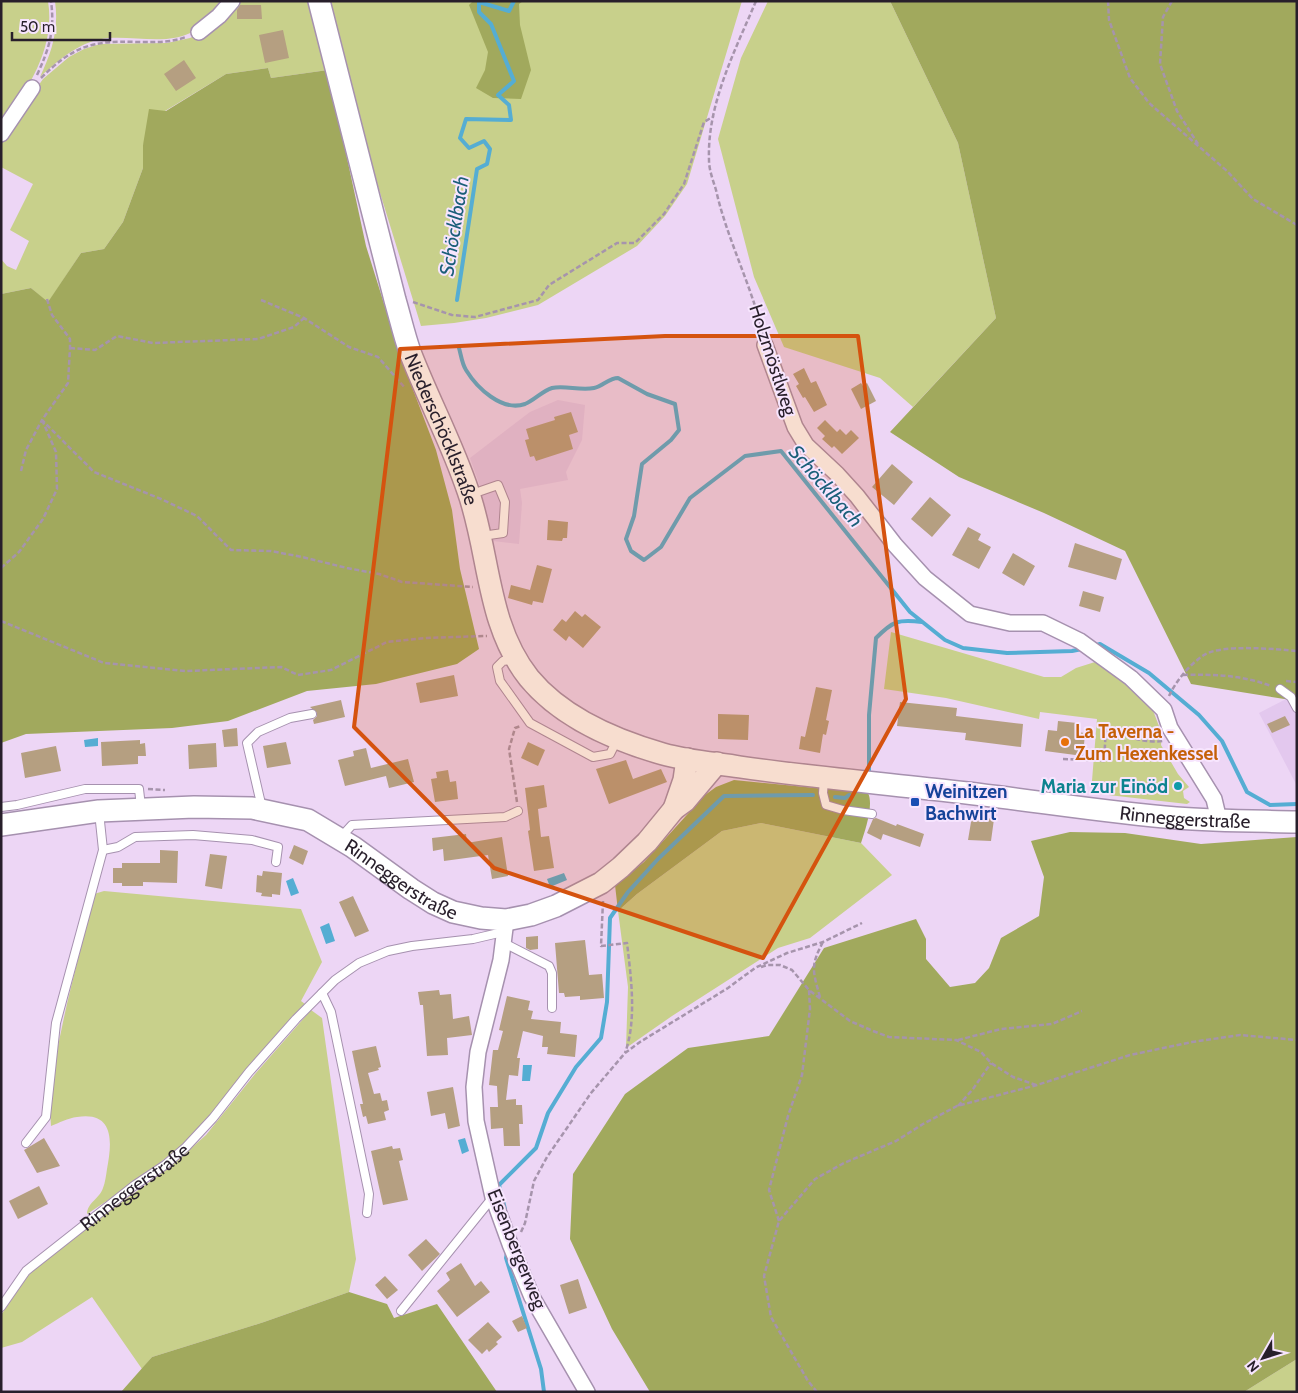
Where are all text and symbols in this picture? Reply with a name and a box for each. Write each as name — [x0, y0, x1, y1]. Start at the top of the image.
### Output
scale bar — [12, 10, 110, 42]
text: 50 m — [20, 18, 55, 36]
water label: Schöcklbach — [434, 174, 474, 278]
street label: Holzmöstlweg — [744, 301, 802, 419]
street label: Niederschöcklstraße — [400, 350, 483, 508]
water label: Schöcklbach — [784, 440, 868, 532]
place label: La Taverna - Zum Hexenkessel — [1075, 720, 1218, 765]
marker: La Taverna - Zum Hexenkessel — [1059, 736, 1071, 748]
place label: Maria zur Einöd — [1041, 775, 1168, 798]
place label: Weinitzen Bachwirt — [925, 780, 1008, 825]
marker: Maria zur Einöd — [1172, 780, 1184, 792]
marker: Weinitzen Bachwirt — [909, 796, 921, 808]
street label: Rinneggerstraße — [1118, 801, 1251, 833]
street label: Rinneggerstraße — [341, 833, 462, 924]
street label: Rinneggerstraße — [75, 1138, 194, 1236]
street label: Eisenbergerweg — [482, 1186, 552, 1313]
north arrow — [1238, 1333, 1288, 1383]
text: N — [1243, 1357, 1263, 1376]

